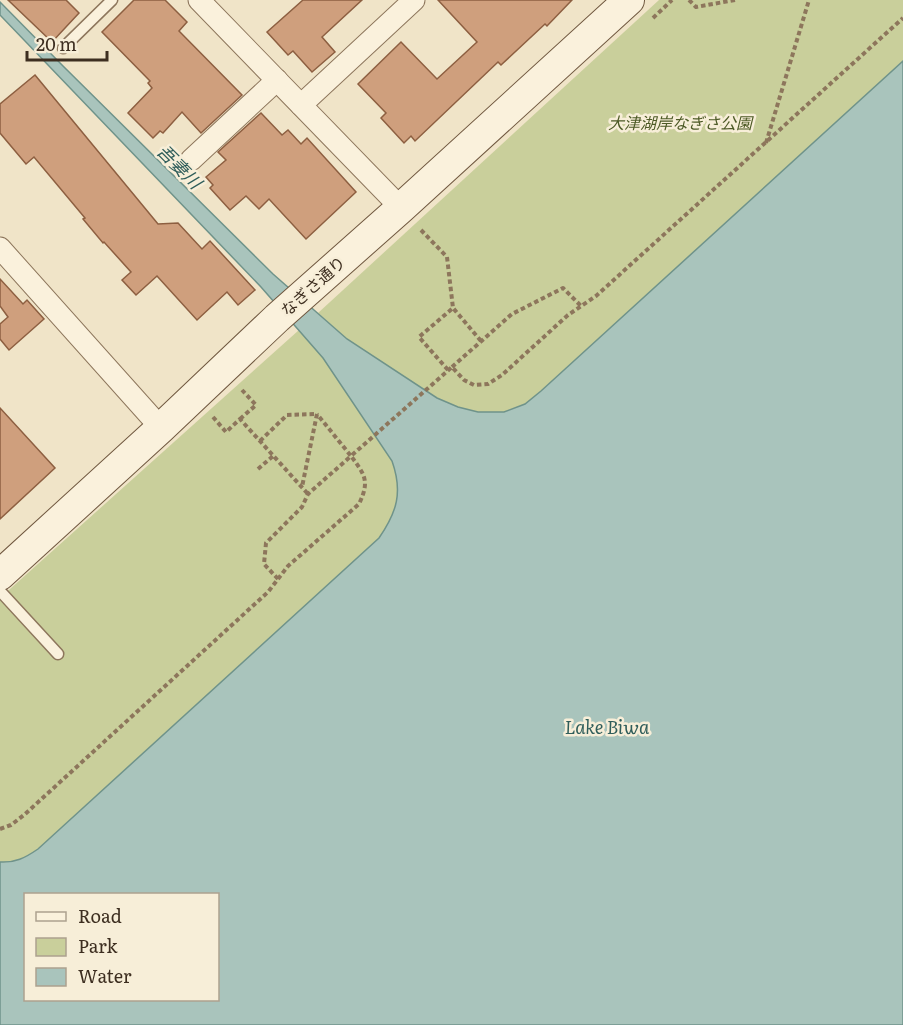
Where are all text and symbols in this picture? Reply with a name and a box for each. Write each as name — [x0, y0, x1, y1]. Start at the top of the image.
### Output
scale bar — [27, 24, 106, 62]
text: 20 m — [36, 30, 77, 57]
park label: 大津湖岸なぎさ公園 — [608, 110, 754, 134]
water label: 吾妻川 — [151, 137, 210, 196]
street label: なぎさ通り — [275, 250, 350, 321]
water label: Lake Biwa — [565, 713, 650, 740]
legend — [24, 893, 219, 1001]
text: Road — [78, 902, 122, 929]
text: Park — [78, 932, 119, 959]
text: Water — [78, 962, 132, 989]

